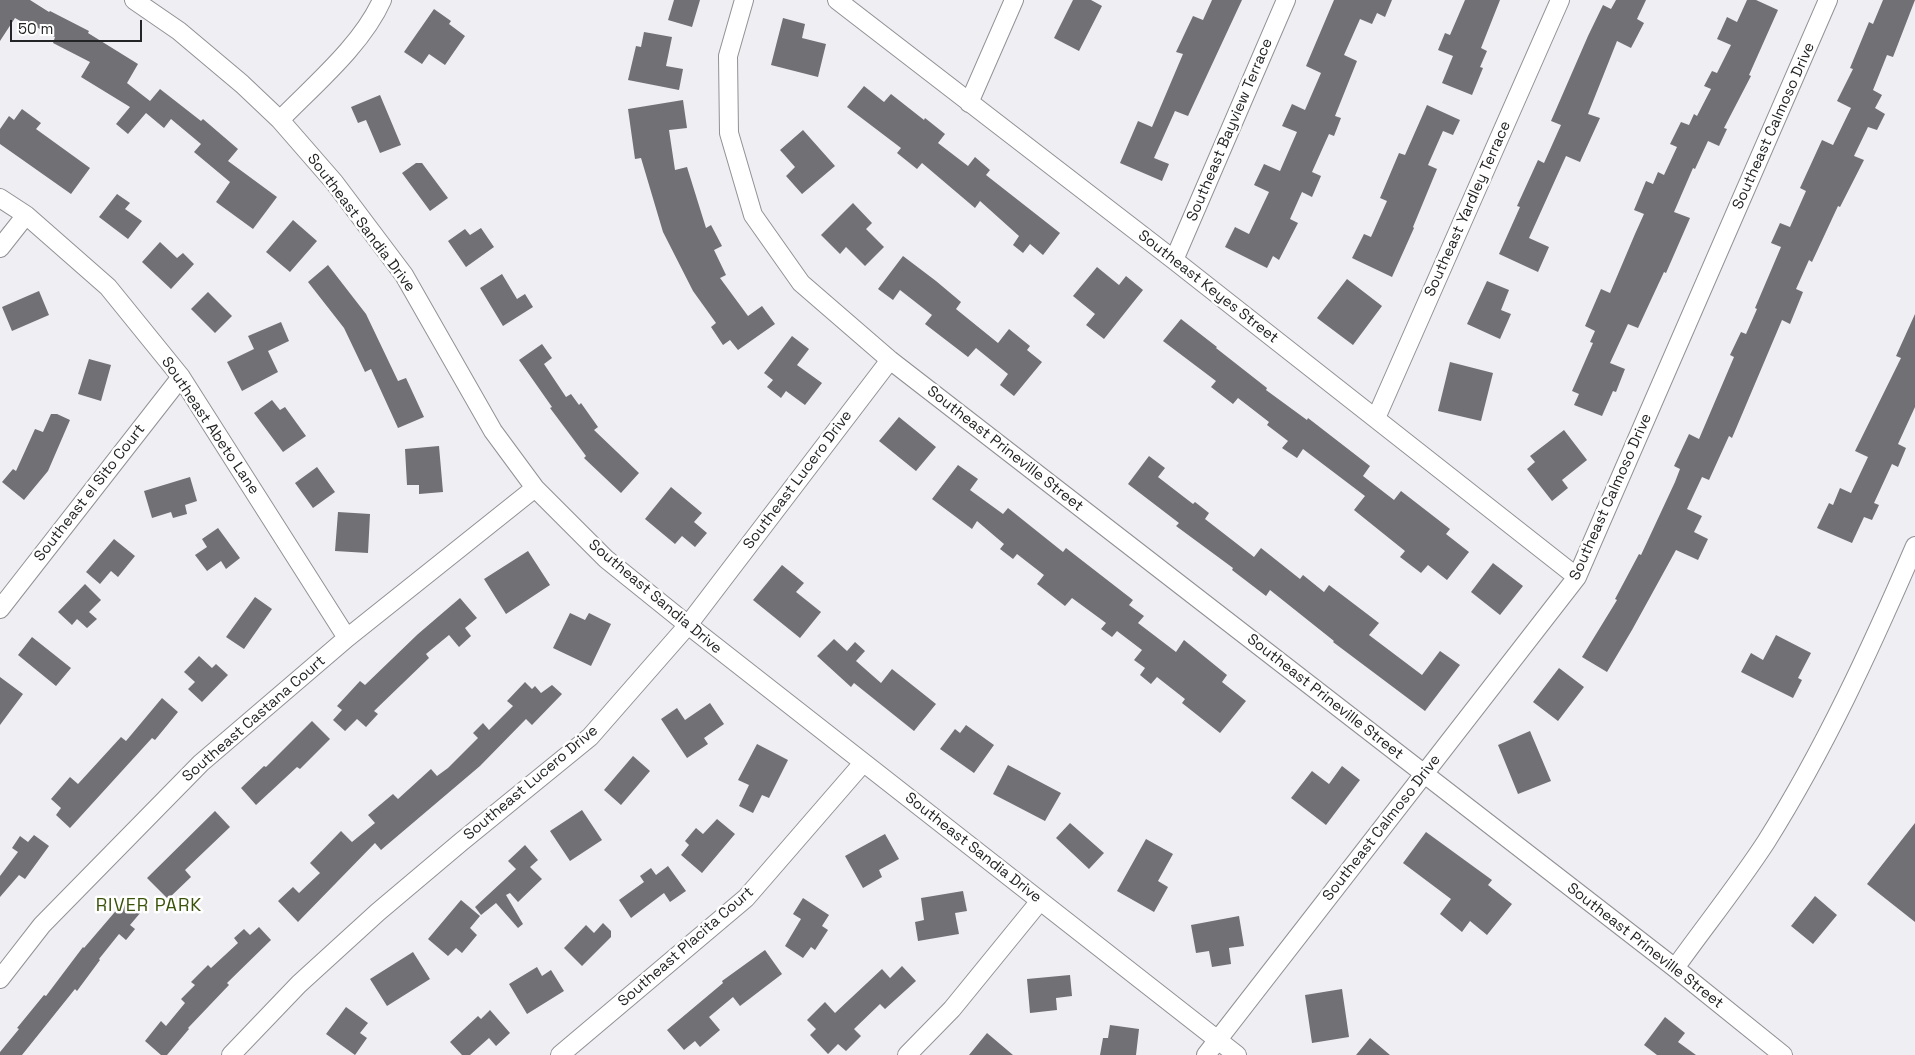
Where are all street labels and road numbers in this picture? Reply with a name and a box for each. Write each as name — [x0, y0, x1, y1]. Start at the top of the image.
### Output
street label: Southeast Bayview Terrace — [1183, 36, 1277, 224]
street label: Southeast Calmoso Drive — [1729, 40, 1819, 212]
street label: Southeast Yardley Terrace — [1421, 118, 1515, 300]
street label: Southeast Sandia Drive — [303, 150, 419, 296]
street label: Southeast Keyes Street — [1134, 227, 1282, 347]
street label: Southeast Abeto Lane — [157, 354, 263, 498]
street label: Southeast Prineville Street — [923, 382, 1087, 516]
street label: Southeast Lucero Drive — [740, 407, 856, 553]
street label: Southeast Calmoso Drive — [1566, 411, 1656, 583]
street label: Southeast el Sito Court — [31, 421, 149, 565]
street label: Southeast Sandia Drive — [585, 536, 725, 658]
street label: Southeast Prineville Street — [1243, 630, 1407, 764]
street label: Southeast Castana Court — [179, 652, 329, 786]
street label: Southeast Lucero Drive — [460, 722, 602, 844]
street label: Southeast Calmoso Drive — [1319, 751, 1445, 905]
street label: Southeast Sandia Drive — [901, 789, 1045, 907]
street label: Southeast Prineville Street — [1563, 879, 1727, 1013]
street label: Southeast Placita Court — [615, 883, 757, 1011]

